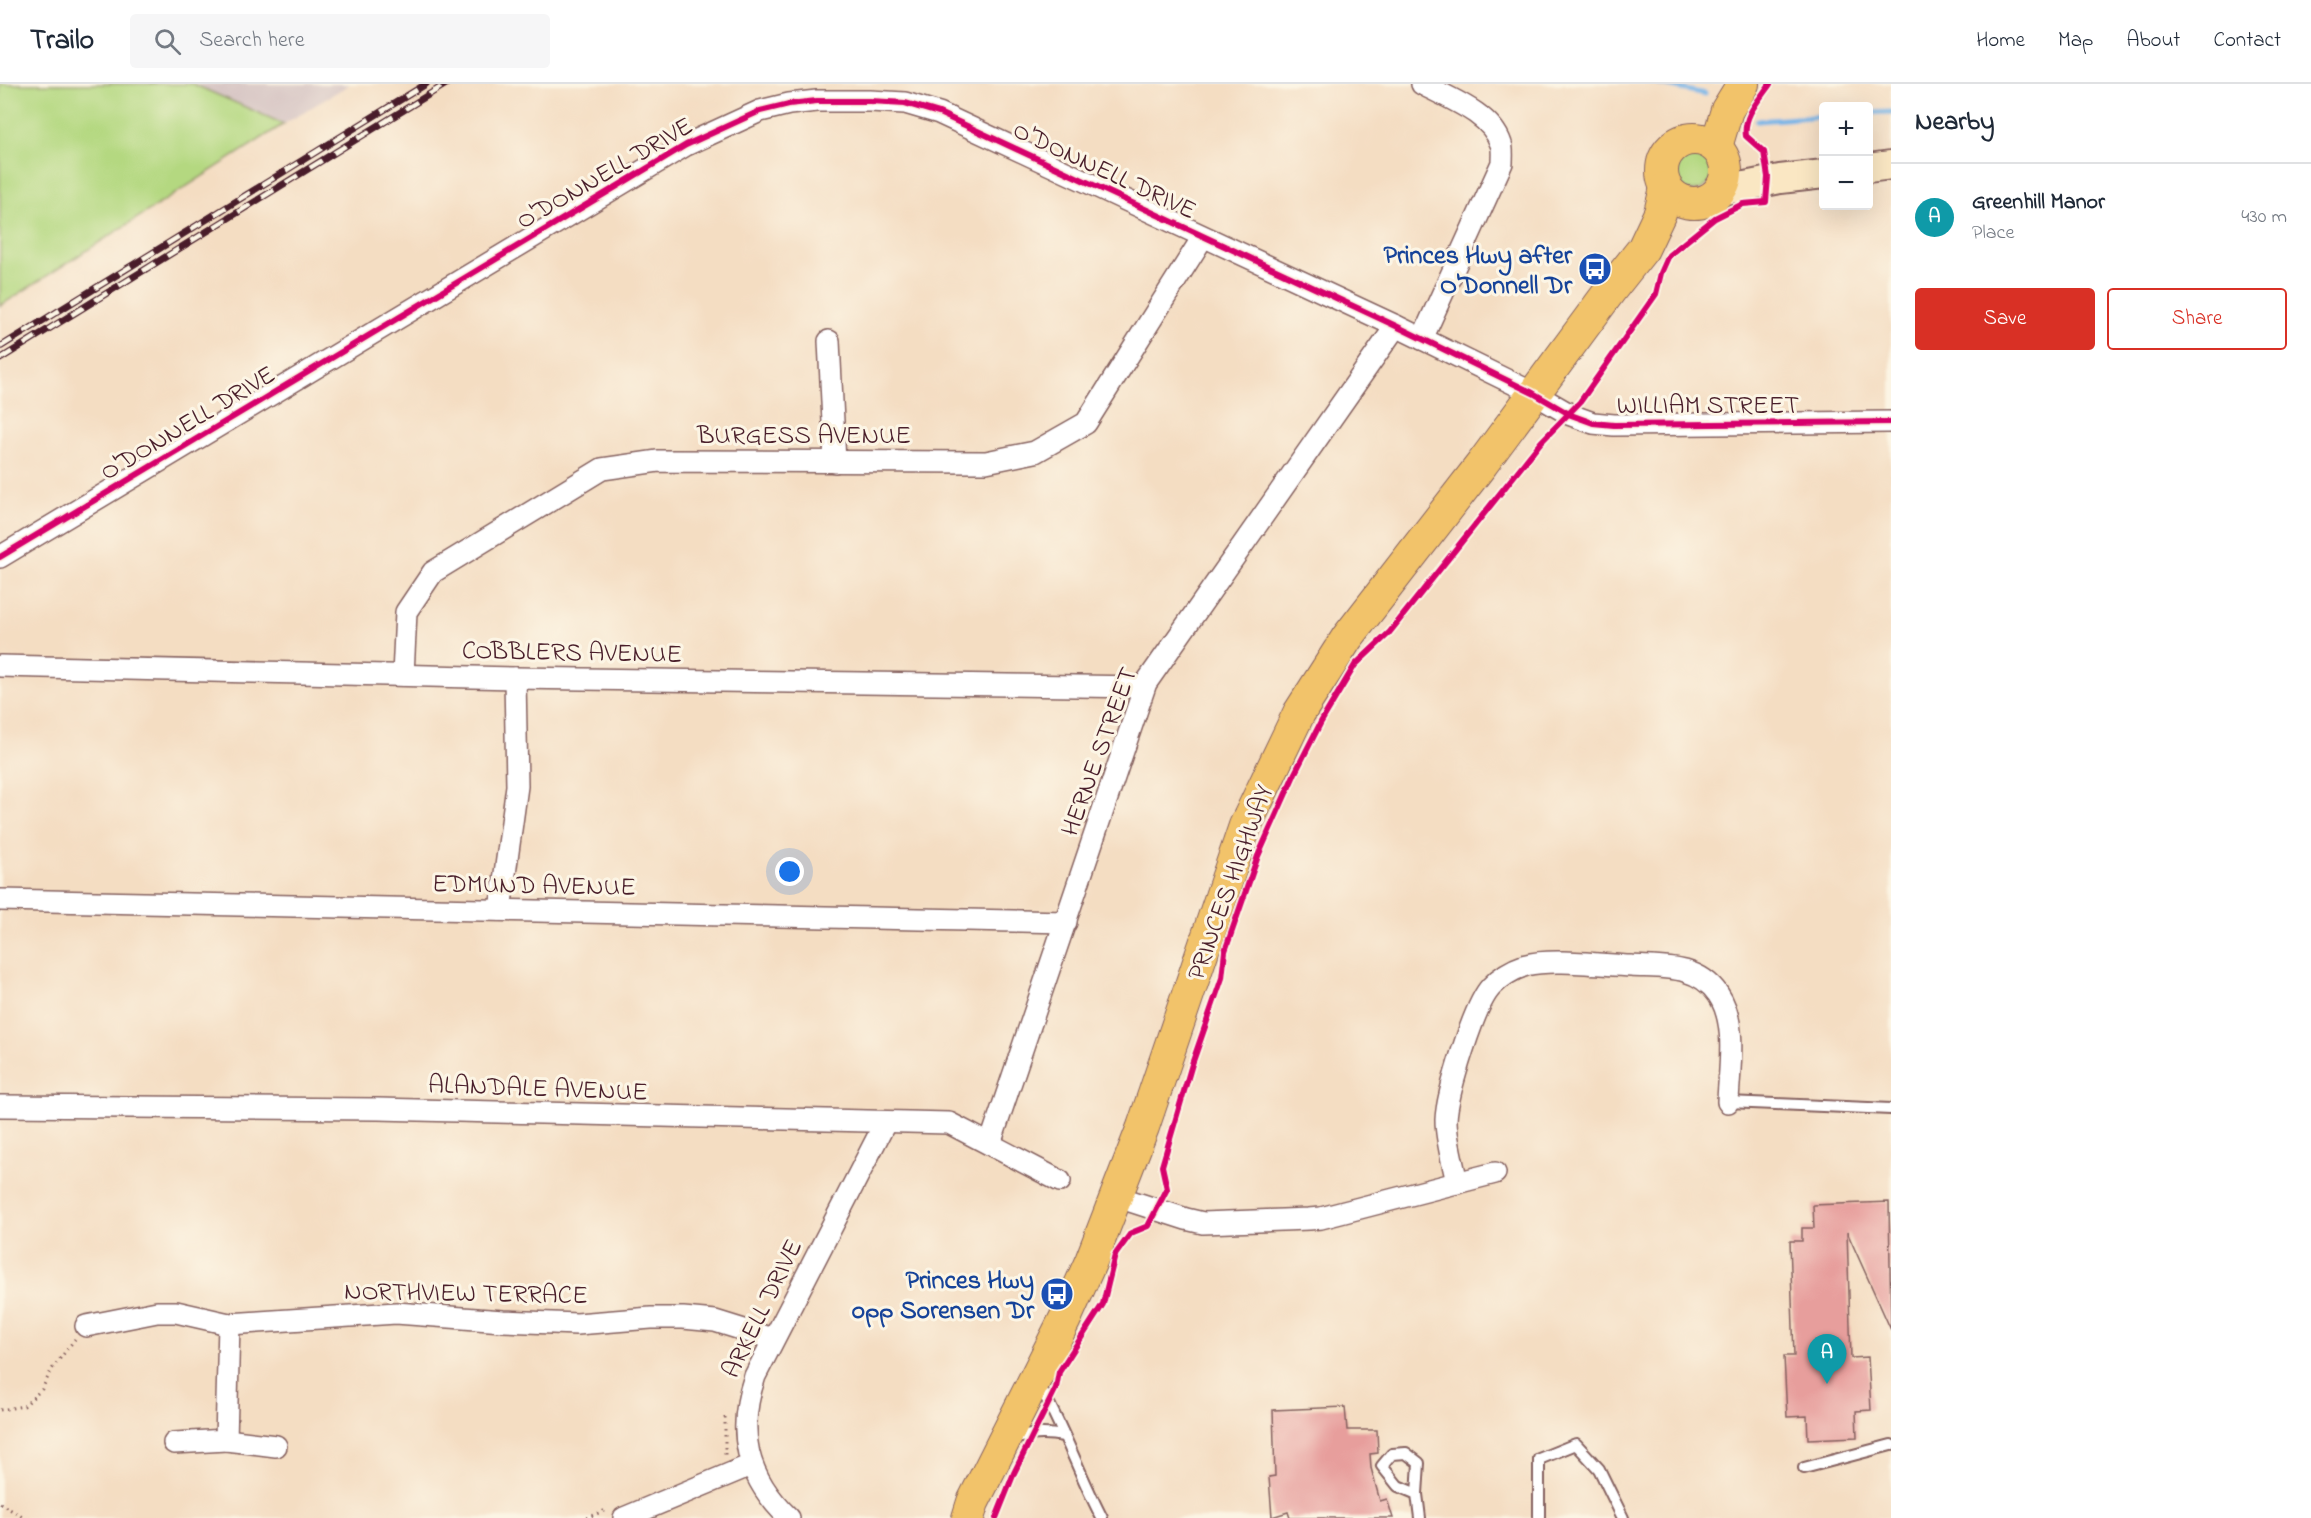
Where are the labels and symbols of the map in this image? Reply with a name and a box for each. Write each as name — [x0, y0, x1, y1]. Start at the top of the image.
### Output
street label: O'DONNELL DRIVE — [510, 109, 701, 241]
street label: O'DONNELL DRIVE — [1006, 113, 1202, 231]
place label: Princes Hwy after O'Donnell Dr — [1383, 238, 1573, 306]
bus stop icon: Princes Hwy after O'Donnell Dr — [1577, 251, 1613, 287]
street label: O'DONNELL DRIVE — [94, 357, 283, 492]
street label: WILLIAM STREET — [1617, 388, 1799, 426]
street label: BURGESS AVENUE — [696, 418, 911, 456]
street label: COBBLERS AVENUE — [461, 633, 682, 675]
street label: HERNE STREET — [1053, 662, 1149, 842]
street label: PRINCES HIGHWAY — [1179, 780, 1285, 986]
your location — [775, 857, 804, 886]
street label: EDMUND AVENUE — [432, 866, 636, 908]
street label: ALANDALE AVENUE — [427, 1067, 648, 1113]
street label: ARKELL DRIVE — [714, 1233, 814, 1385]
place label: Princes Hwy opp Sorensen Dr — [852, 1263, 1035, 1331]
street label: NORTHVIEW TERRACE — [344, 1274, 588, 1316]
bus stop icon: Princes Hwy opp Sorensen Dr — [1039, 1276, 1075, 1312]
pin: A — [1808, 1334, 1846, 1384]

